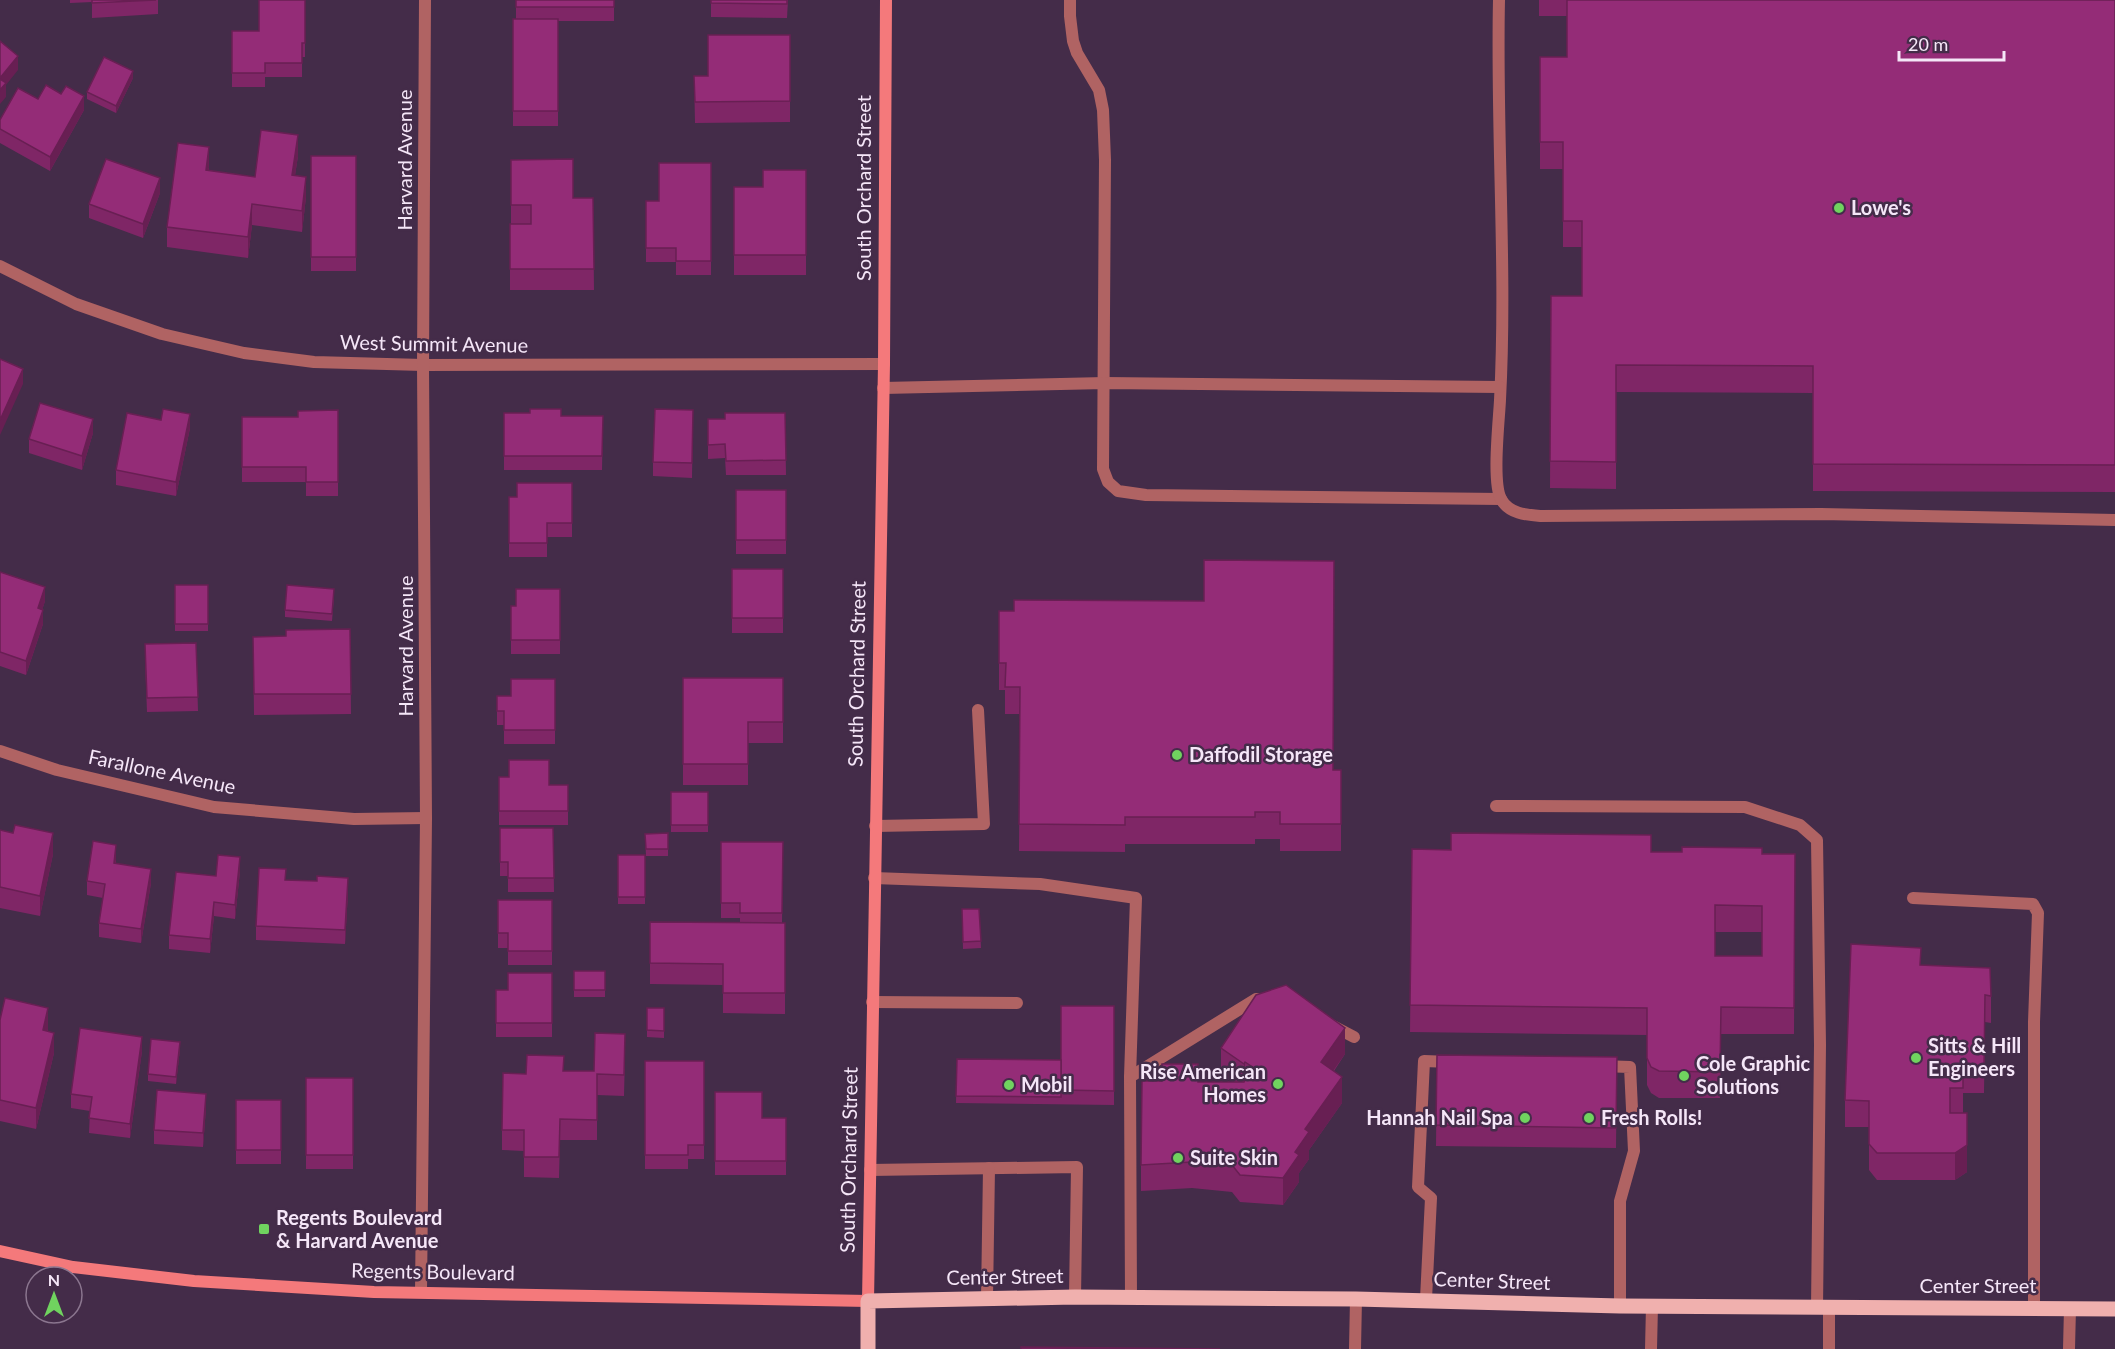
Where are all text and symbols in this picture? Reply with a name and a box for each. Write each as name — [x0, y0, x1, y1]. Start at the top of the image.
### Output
scale bar — [1899, 24, 2004, 62]
text: 20 m — [1908, 33, 1948, 55]
street label: Harvard Avenue — [392, 90, 416, 230]
street label: South Orchard Street — [851, 95, 875, 281]
place label: Lowe's — [1851, 195, 1911, 219]
marker: Lowe's — [1832, 201, 1846, 215]
street label: West Summit Avenue — [340, 329, 528, 357]
street label: Harvard Avenue — [393, 576, 417, 716]
street label: South Orchard Street — [842, 581, 870, 767]
place label: Daffodil Storage — [1189, 742, 1333, 766]
street label: Farallone Avenue — [86, 744, 238, 798]
marker: Daffodil Storage — [1170, 748, 1184, 762]
place label: Sitts & Hill Engineers — [1928, 1033, 2021, 1080]
place label: Cole Graphic Solutions — [1696, 1051, 1811, 1098]
marker: Sitts & Hill Engineers — [1909, 1051, 1923, 1065]
place label: Rise American Homes — [1140, 1059, 1266, 1106]
street label: South Orchard Street — [834, 1067, 862, 1253]
marker: Cole Graphic Solutions — [1677, 1069, 1691, 1083]
place label: Mobil — [1021, 1072, 1072, 1096]
marker: Rise American Homes — [1271, 1077, 1285, 1091]
marker: Mobil — [1002, 1078, 1016, 1092]
place label: Hannah Nail Spa — [1366, 1105, 1513, 1129]
place label: Fresh Rolls! — [1601, 1105, 1702, 1129]
marker: Hannah Nail Spa — [1518, 1111, 1532, 1125]
marker: Fresh Rolls! — [1582, 1111, 1596, 1125]
place label: Suite Skin — [1190, 1145, 1278, 1169]
marker: Suite Skin — [1171, 1151, 1185, 1165]
place label: Regents Boulevard & Harvard Avenue — [276, 1205, 442, 1252]
marker: Regents Boulevard & Harvard Avenue — [257, 1222, 271, 1236]
street label: Regents Boulevard — [351, 1258, 515, 1284]
street label: Center Street — [946, 1263, 1064, 1289]
north arrow — [24, 1265, 84, 1325]
street label: Center Street — [1433, 1266, 1551, 1294]
text: N — [48, 1270, 60, 1289]
street label: Center Street — [1919, 1273, 2037, 1297]

